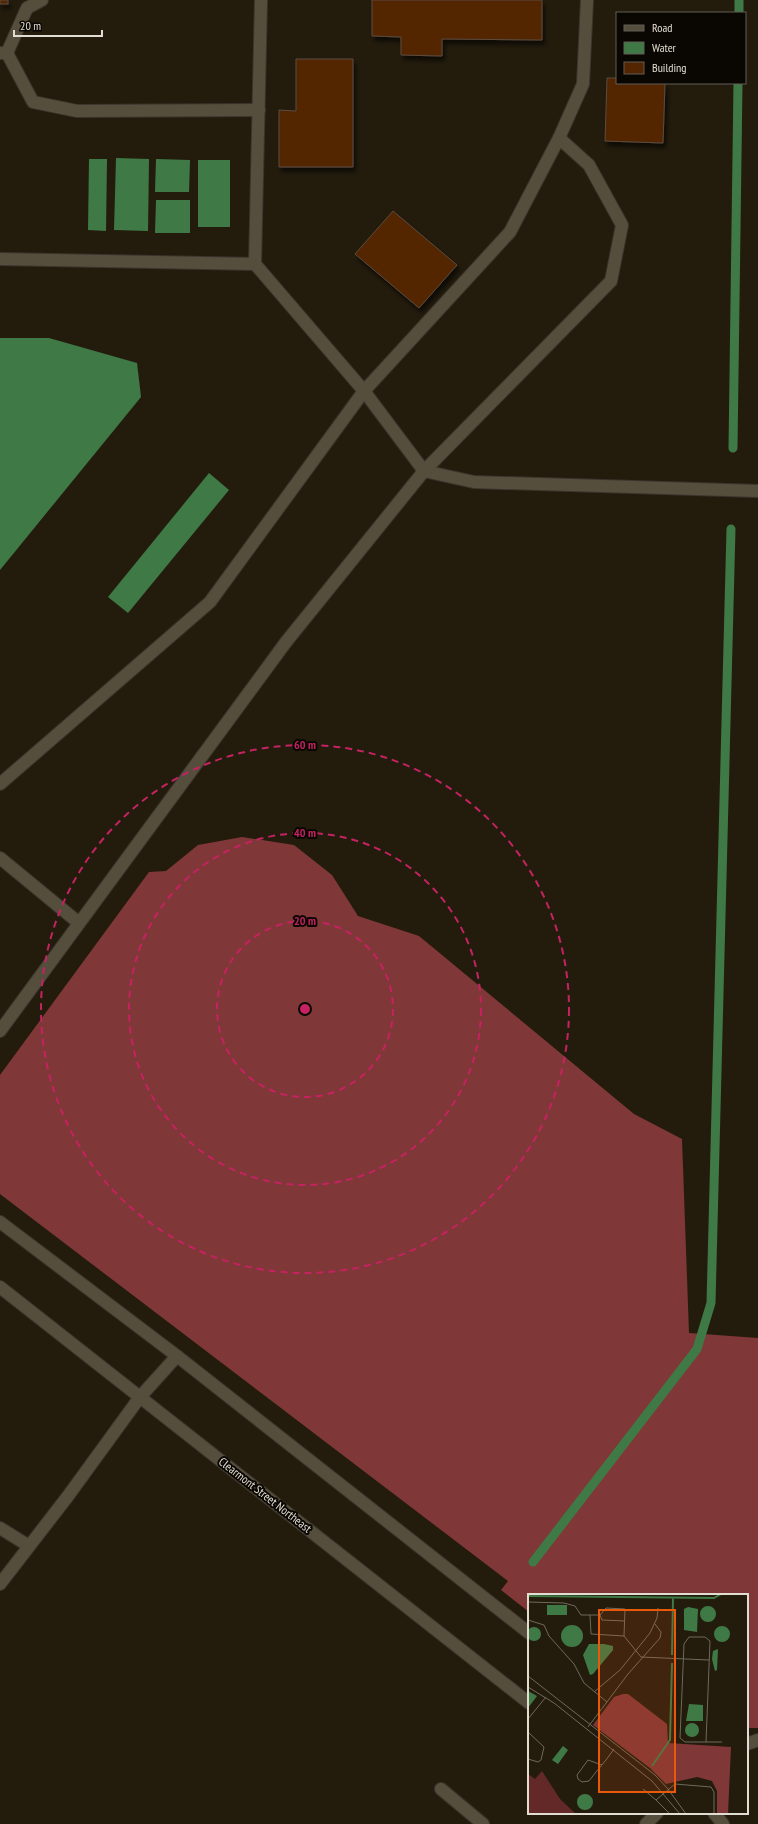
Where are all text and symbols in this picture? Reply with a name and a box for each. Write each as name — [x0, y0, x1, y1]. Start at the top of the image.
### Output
scale bar — [14, 12, 102, 38]
legend — [616, 12, 746, 84]
text: 20 m — [20, 18, 41, 33]
text: Road — [652, 20, 672, 35]
text: Water — [652, 40, 677, 55]
text: Building — [652, 60, 687, 75]
text: 60 m — [294, 737, 316, 752]
text: 40 m — [294, 825, 316, 840]
text: 20 m — [294, 913, 316, 928]
centre of rings — [298, 1002, 312, 1016]
street label: Clearmont Street Northeast — [216, 1454, 315, 1536]
inset map — [528, 1594, 748, 1814]

